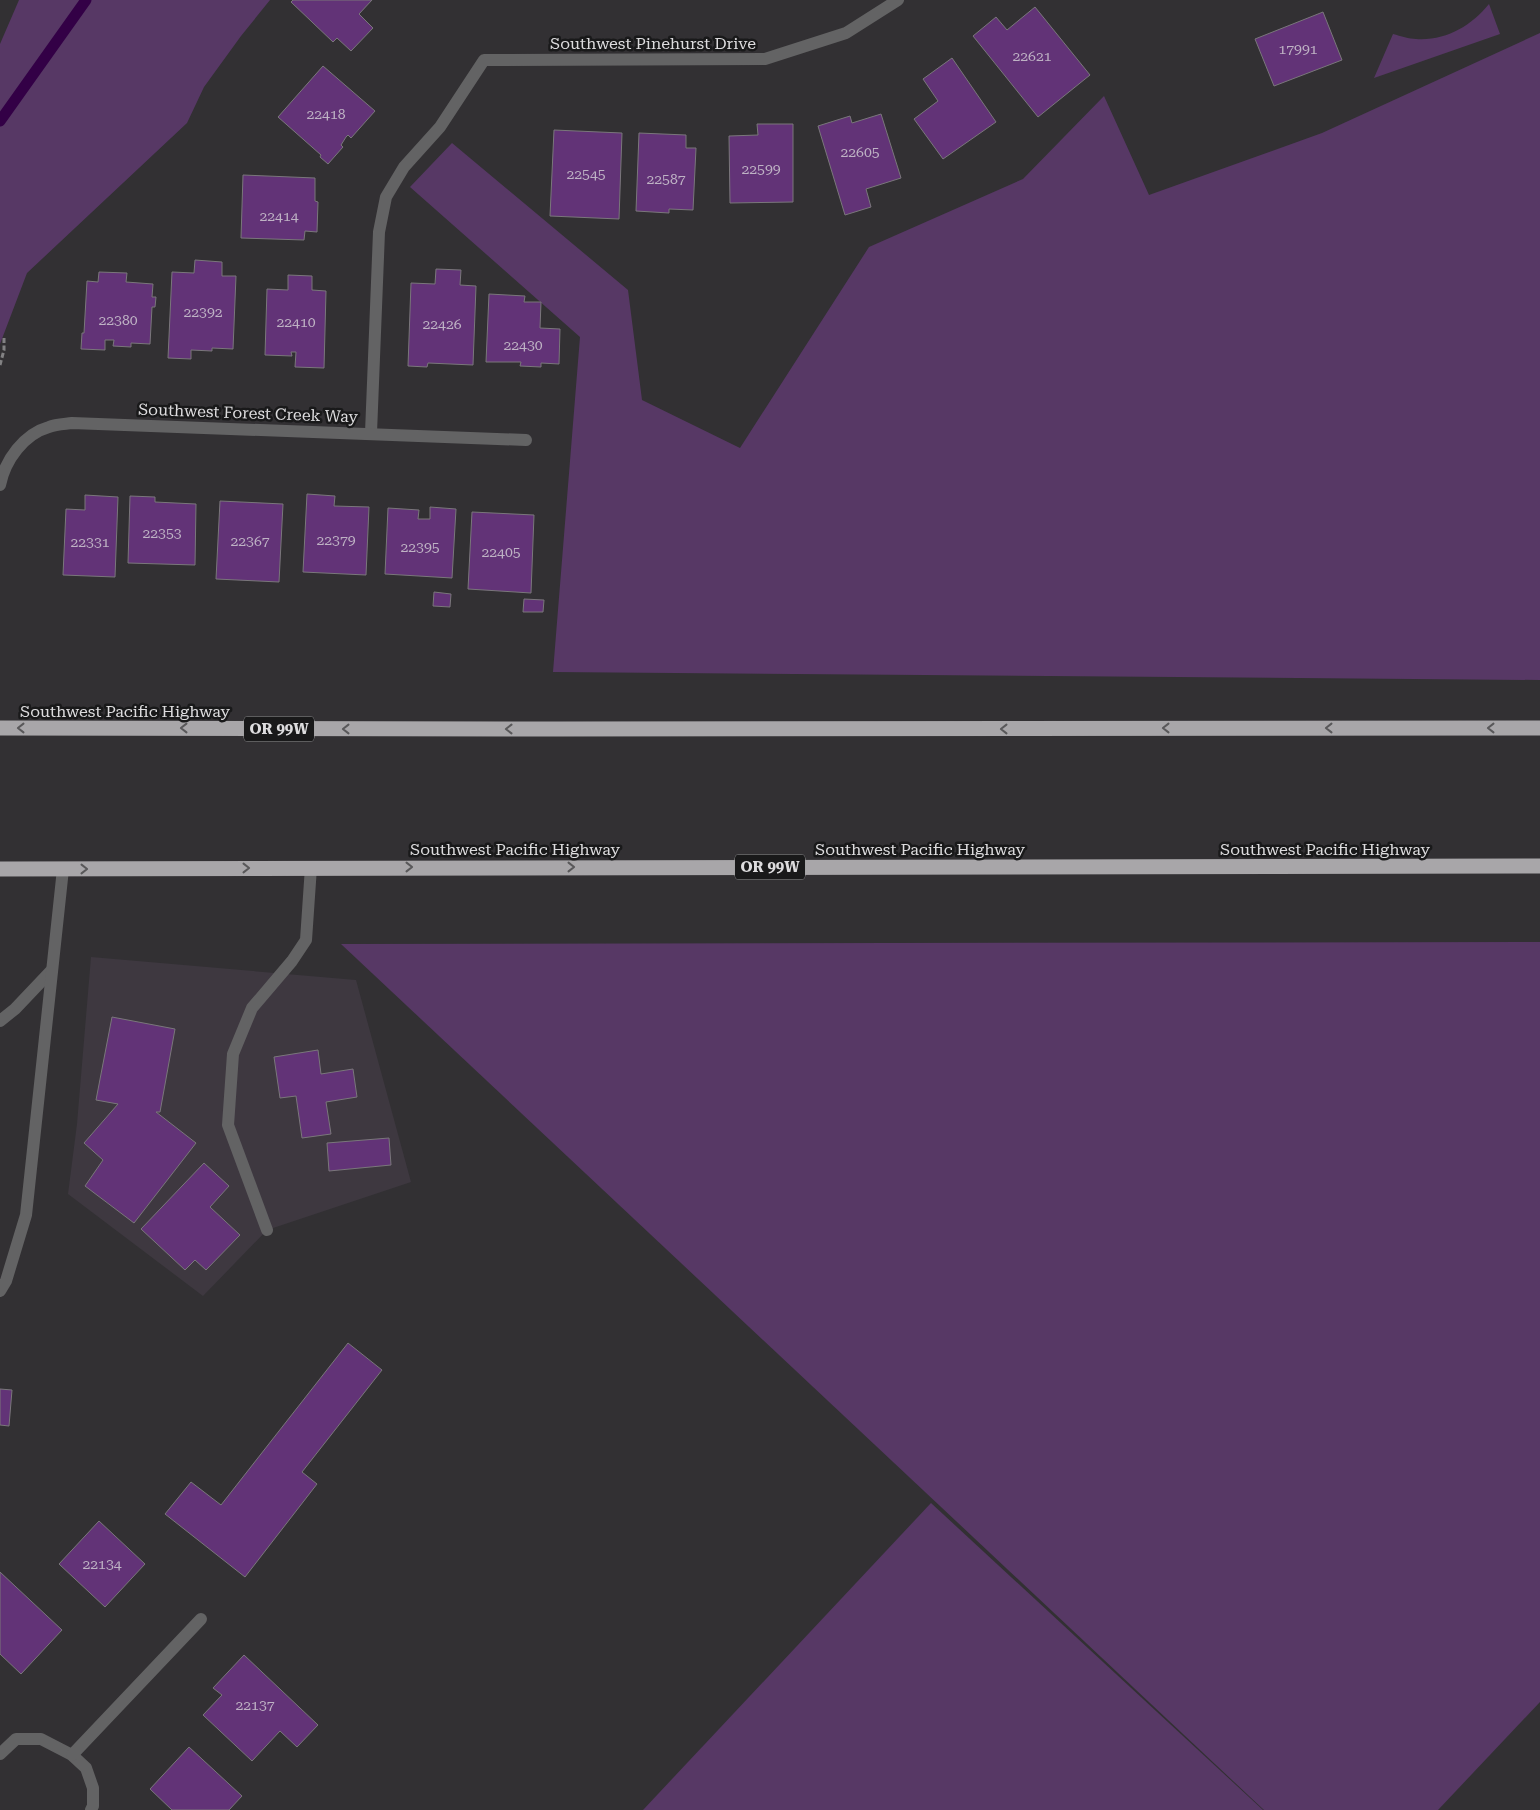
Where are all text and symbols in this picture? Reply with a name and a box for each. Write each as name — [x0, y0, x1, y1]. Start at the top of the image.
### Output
street label: Southwest Pinehurst Drive — [550, 34, 756, 53]
house number: 17991 — [1278, 41, 1318, 57]
house number: 22621 — [1012, 48, 1052, 64]
house number: 22418 — [306, 106, 346, 122]
house number: 22605 — [840, 144, 880, 160]
house number: 22599 — [741, 161, 781, 177]
house number: 22545 — [566, 166, 606, 182]
house number: 22587 — [646, 171, 686, 187]
house number: 22414 — [259, 208, 299, 224]
house number: 22392 — [183, 304, 223, 320]
house number: 22380 — [98, 312, 138, 328]
house number: 22410 — [276, 314, 316, 330]
house number: 22426 — [422, 316, 462, 332]
house number: 22430 — [503, 337, 543, 353]
street label: Southwest Forest Creek Way — [138, 400, 359, 426]
house number: 22353 — [142, 525, 182, 541]
house number: 22379 — [316, 532, 356, 548]
house number: 22367 — [230, 533, 270, 549]
house number: 22331 — [70, 534, 110, 550]
house number: 22395 — [400, 539, 440, 555]
house number: 22405 — [481, 544, 521, 560]
street label: Southwest Pacific Highway — [20, 702, 231, 721]
road number: OR 99W — [244, 716, 314, 742]
one-way arrow — [17, 723, 25, 733]
one-way arrow — [180, 723, 188, 733]
one-way arrow — [1000, 723, 1008, 734]
one-way arrow — [1162, 723, 1170, 733]
one-way arrow — [1325, 723, 1332, 733]
one-way arrow — [1487, 723, 1495, 733]
one-way arrow — [342, 724, 350, 734]
one-way arrow — [505, 724, 512, 734]
street label: Southwest Pacific Highway — [410, 840, 621, 859]
street label: Southwest Pacific Highway — [815, 840, 1026, 859]
street label: Southwest Pacific Highway — [1220, 840, 1431, 859]
road number: OR 99W — [735, 854, 805, 880]
one-way arrow — [242, 862, 250, 873]
one-way arrow — [405, 862, 413, 872]
one-way arrow — [568, 862, 575, 872]
one-way arrow — [80, 864, 88, 874]
house number: 22134 — [82, 1556, 122, 1572]
house number: 22137 — [235, 1697, 275, 1713]

